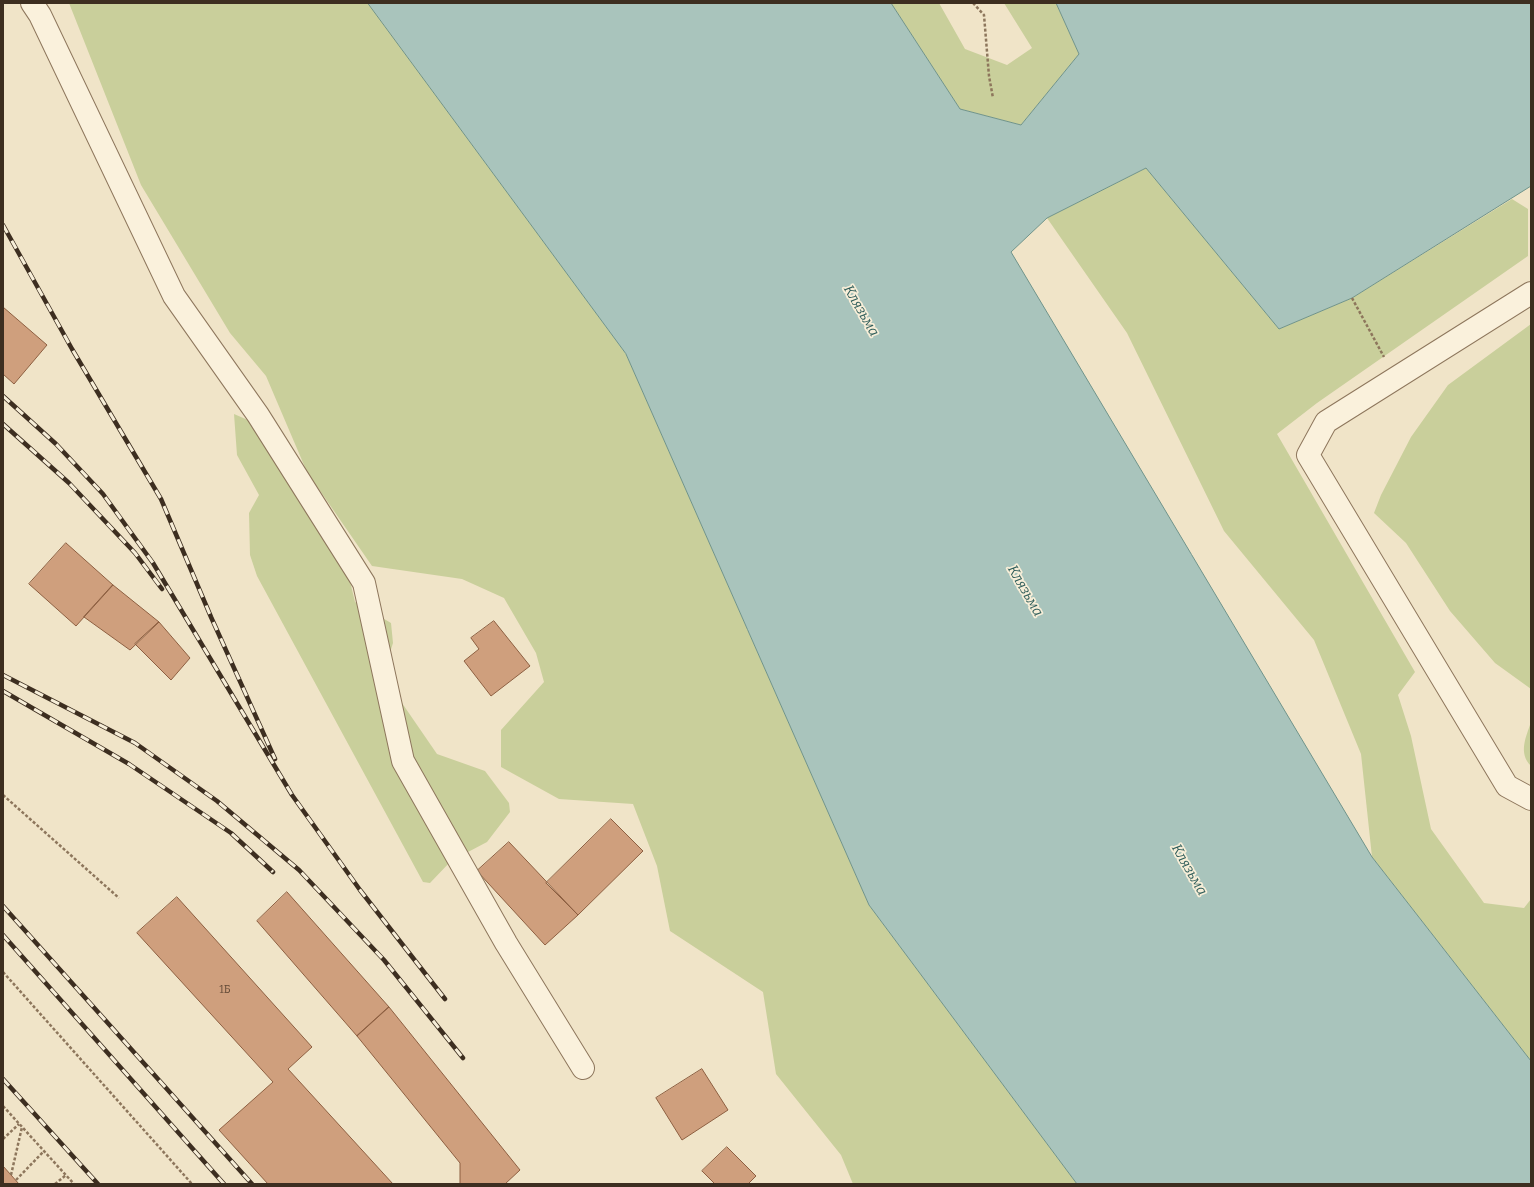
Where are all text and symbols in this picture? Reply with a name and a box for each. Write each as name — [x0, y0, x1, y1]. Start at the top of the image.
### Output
water label: Клязьма — [840, 282, 882, 340]
water label: Клязьма — [1004, 562, 1046, 620]
water label: Клязьма — [1168, 841, 1210, 899]
house number: 1Б — [219, 983, 231, 997]

